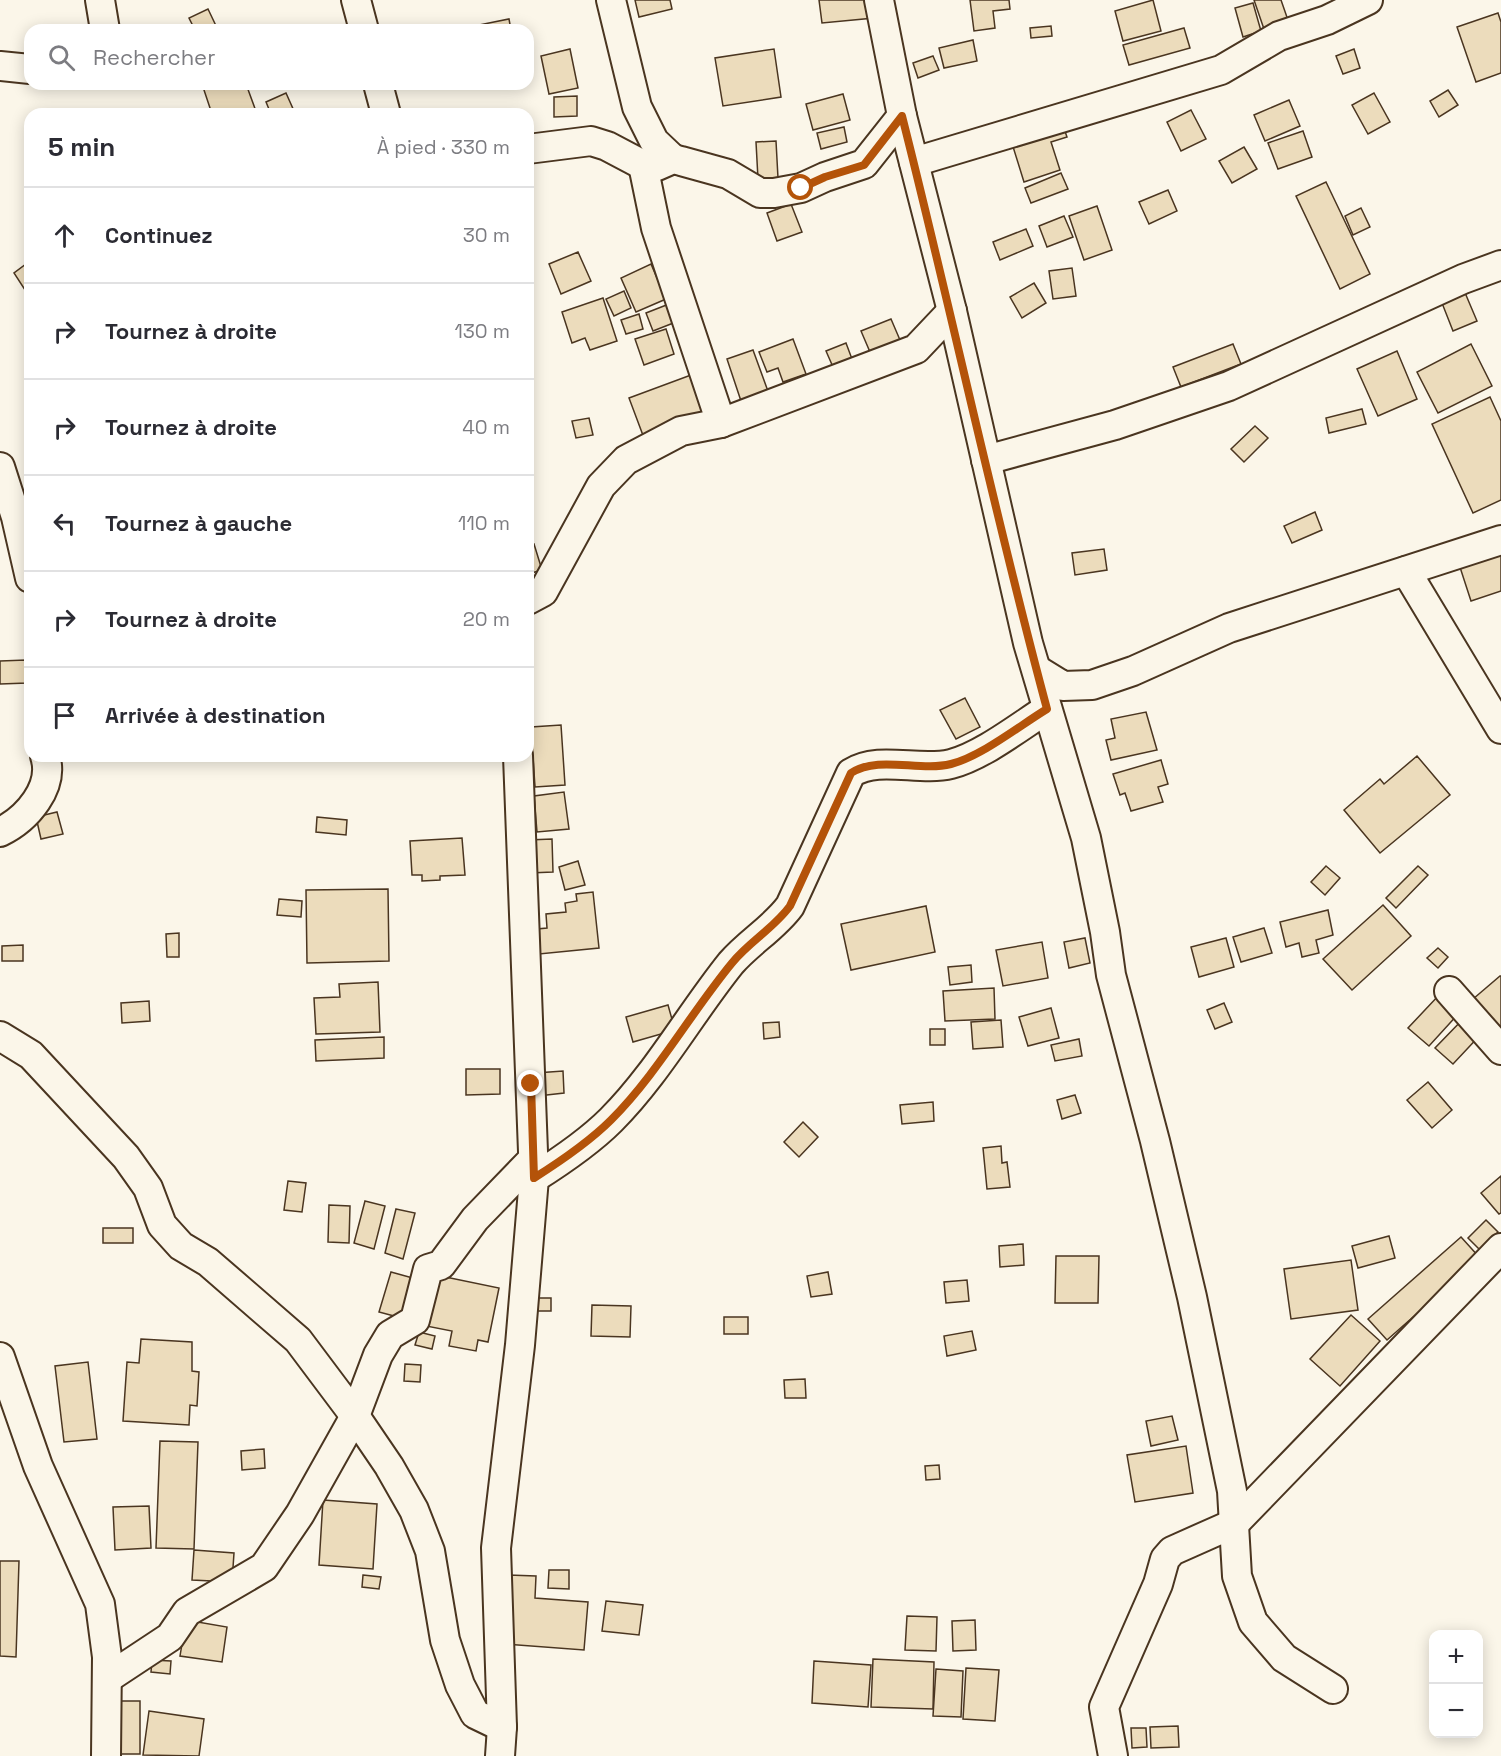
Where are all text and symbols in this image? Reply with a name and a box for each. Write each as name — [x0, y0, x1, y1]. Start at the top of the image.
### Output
search box — [24, 24, 534, 90]
icon: search — [45, 41, 78, 74]
text: Rechercher — [93, 43, 215, 71]
text: 5 min — [48, 130, 115, 164]
text: À pied · 330 m — [377, 134, 510, 160]
route start — [787, 174, 813, 200]
icon: ahead — [48, 219, 81, 252]
text: Continuez — [105, 221, 213, 249]
text: 30 m — [463, 222, 510, 248]
icon: right — [48, 315, 81, 348]
text: Tournez à droite — [105, 317, 277, 345]
text: 130 m — [454, 318, 510, 344]
icon: right — [48, 411, 81, 444]
text: Tournez à droite — [105, 413, 277, 441]
text: 40 m — [462, 414, 510, 440]
icon: left — [48, 507, 81, 540]
text: Tournez à gauche — [105, 509, 292, 537]
text: 110 m — [458, 510, 510, 536]
icon: right — [48, 603, 81, 636]
text: Tournez à droite — [105, 605, 277, 633]
text: 20 m — [463, 606, 510, 632]
icon: arrive — [48, 699, 81, 732]
text: Arrivée à destination — [105, 701, 326, 729]
route end — [517, 1070, 543, 1096]
map controls — [1429, 1630, 1483, 1738]
button: + — [1429, 1630, 1483, 1684]
button: − — [1429, 1684, 1483, 1738]

